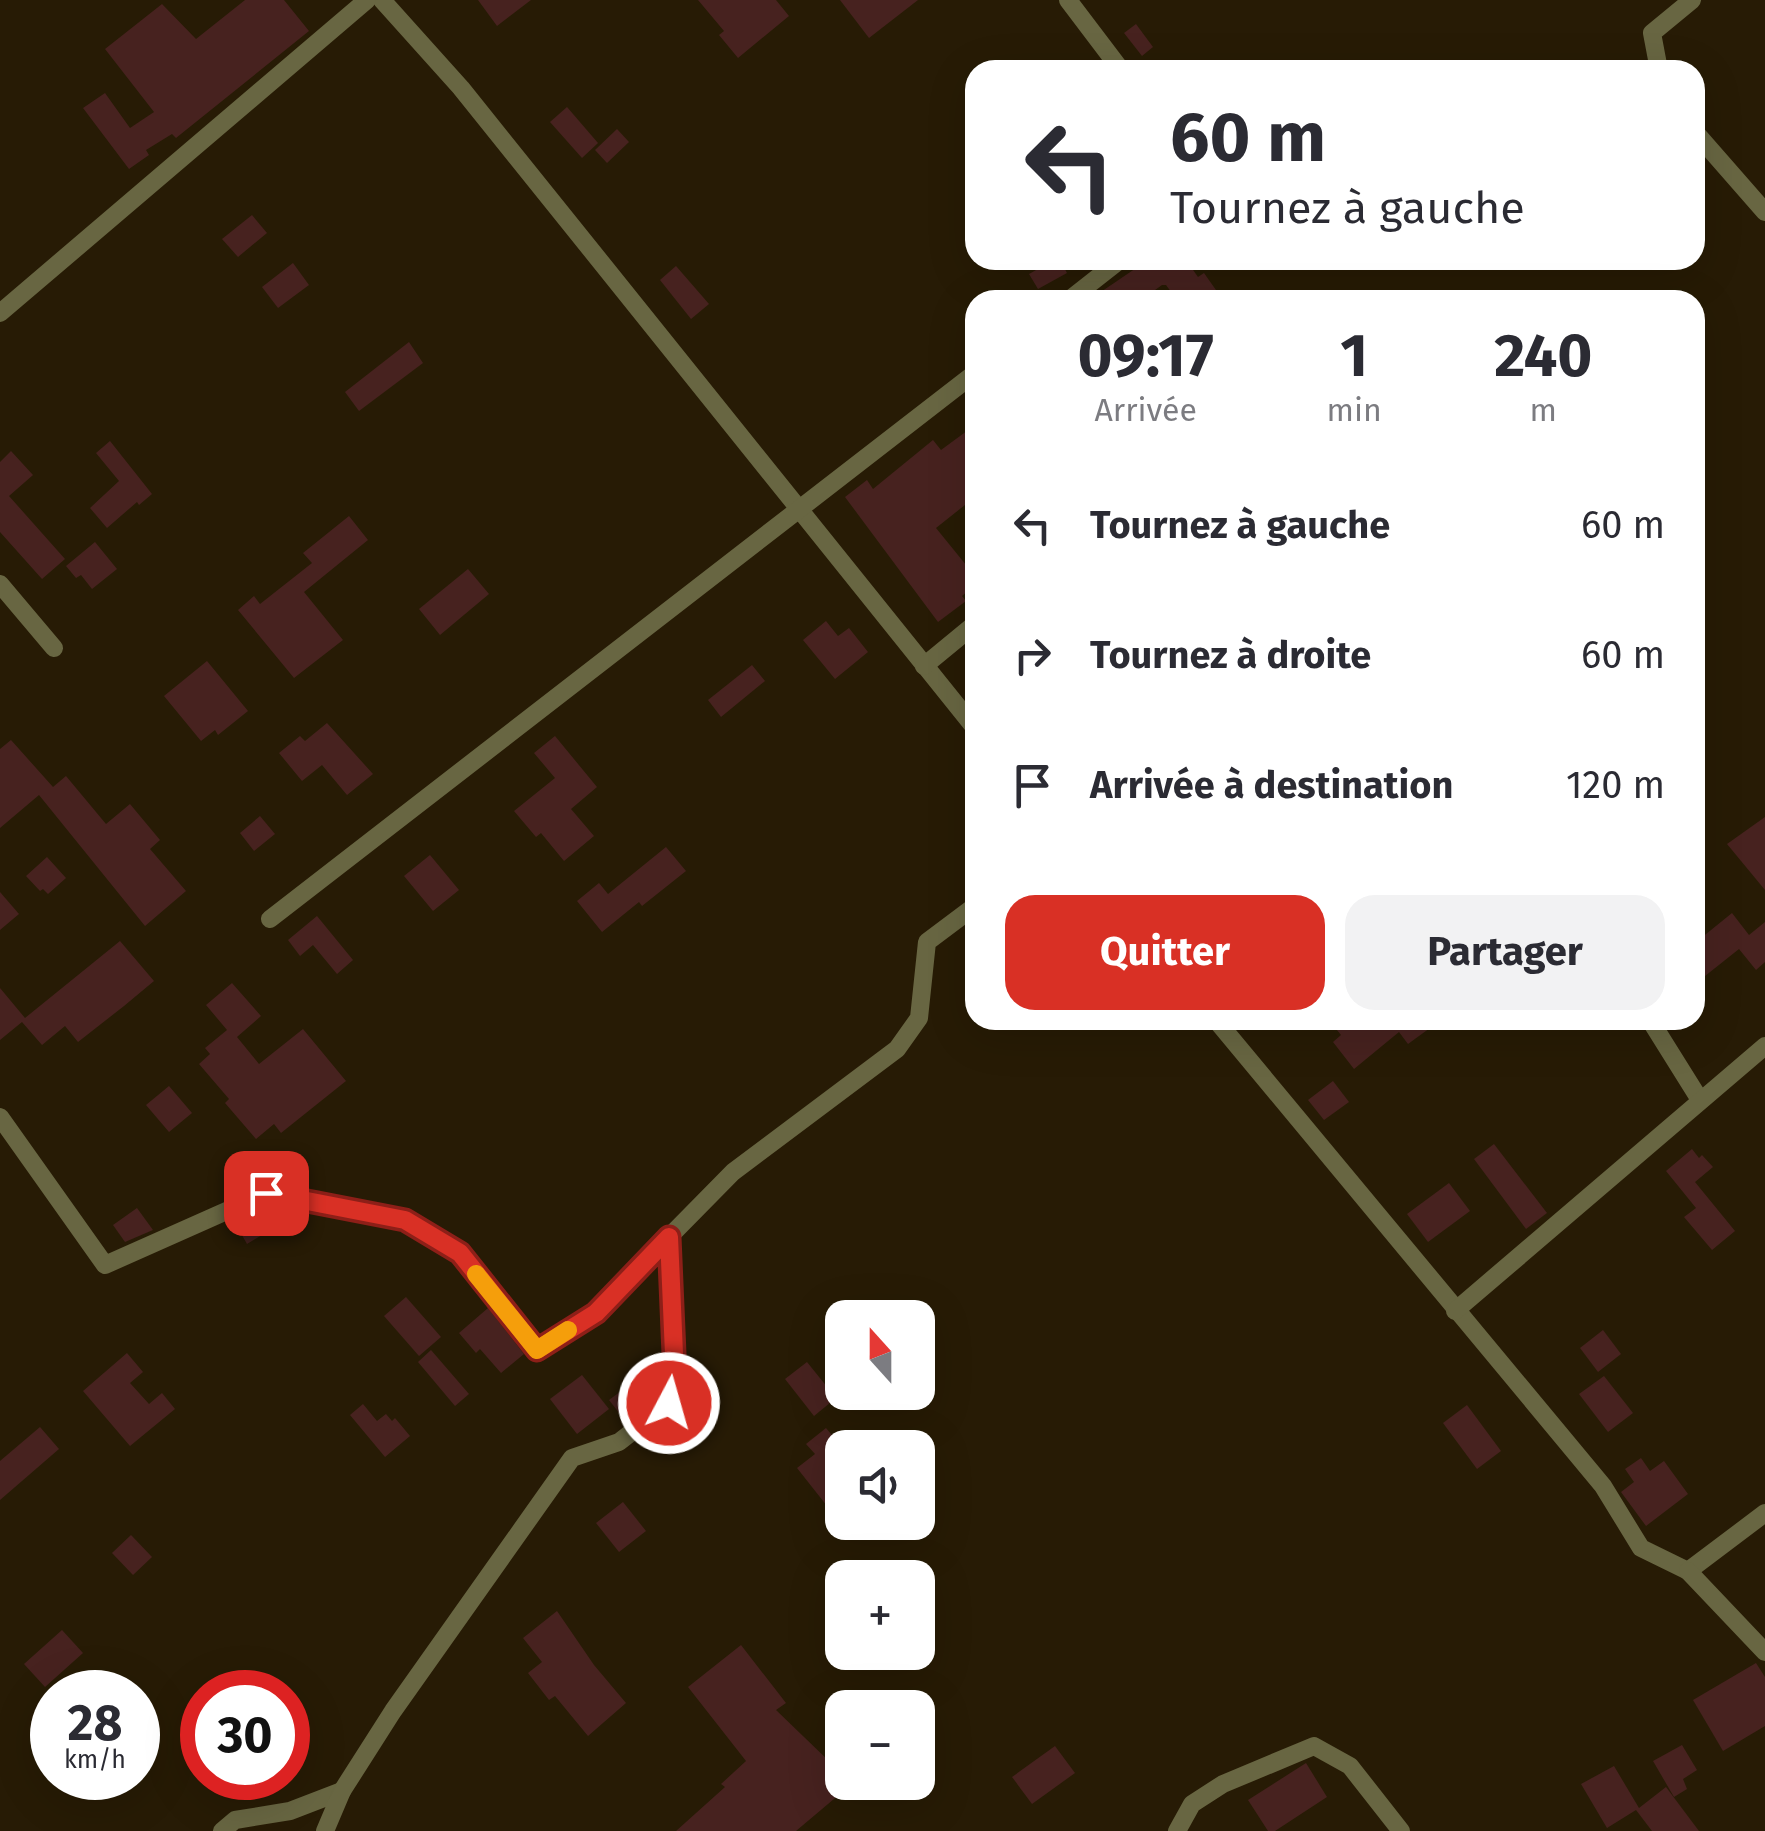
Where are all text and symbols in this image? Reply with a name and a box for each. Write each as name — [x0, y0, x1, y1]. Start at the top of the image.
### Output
text: 60 m — [1170, 96, 1326, 180]
icon: left — [1005, 100, 1135, 230]
text: Tournez à gauche — [1170, 181, 1525, 235]
text: 09:17 — [1078, 320, 1214, 392]
text: 1 — [1340, 320, 1368, 392]
text: 240 — [1494, 320, 1592, 392]
text: Arrivée — [1094, 391, 1197, 429]
text: min — [1326, 391, 1382, 429]
text: m — [1530, 391, 1557, 429]
icon: left — [1005, 498, 1060, 553]
text: Tournez à gauche — [1090, 502, 1390, 548]
text: 60 m — [1581, 502, 1665, 548]
icon: right — [1005, 628, 1060, 683]
text: Tournez à droite — [1090, 632, 1371, 678]
text: 60 m — [1581, 632, 1665, 678]
icon: arrive — [1005, 758, 1060, 813]
text: Arrivée à destination — [1090, 762, 1453, 808]
text: 120 m — [1566, 762, 1665, 808]
button: Quitter — [1005, 895, 1325, 1010]
button: Partager — [1345, 895, 1665, 1010]
pin — [224, 1151, 309, 1236]
icon: arrive — [239, 1166, 294, 1221]
north arrow — [825, 1300, 935, 1410]
map controls — [825, 1300, 935, 1800]
position arrow — [617, 1351, 721, 1455]
button: sound — [825, 1430, 935, 1540]
button: + — [825, 1560, 935, 1670]
speed limit sign: 30 — [180, 1670, 310, 1800]
button: − — [825, 1690, 935, 1800]
text: 28 — [68, 1693, 122, 1753]
text: km/h — [64, 1745, 126, 1775]

